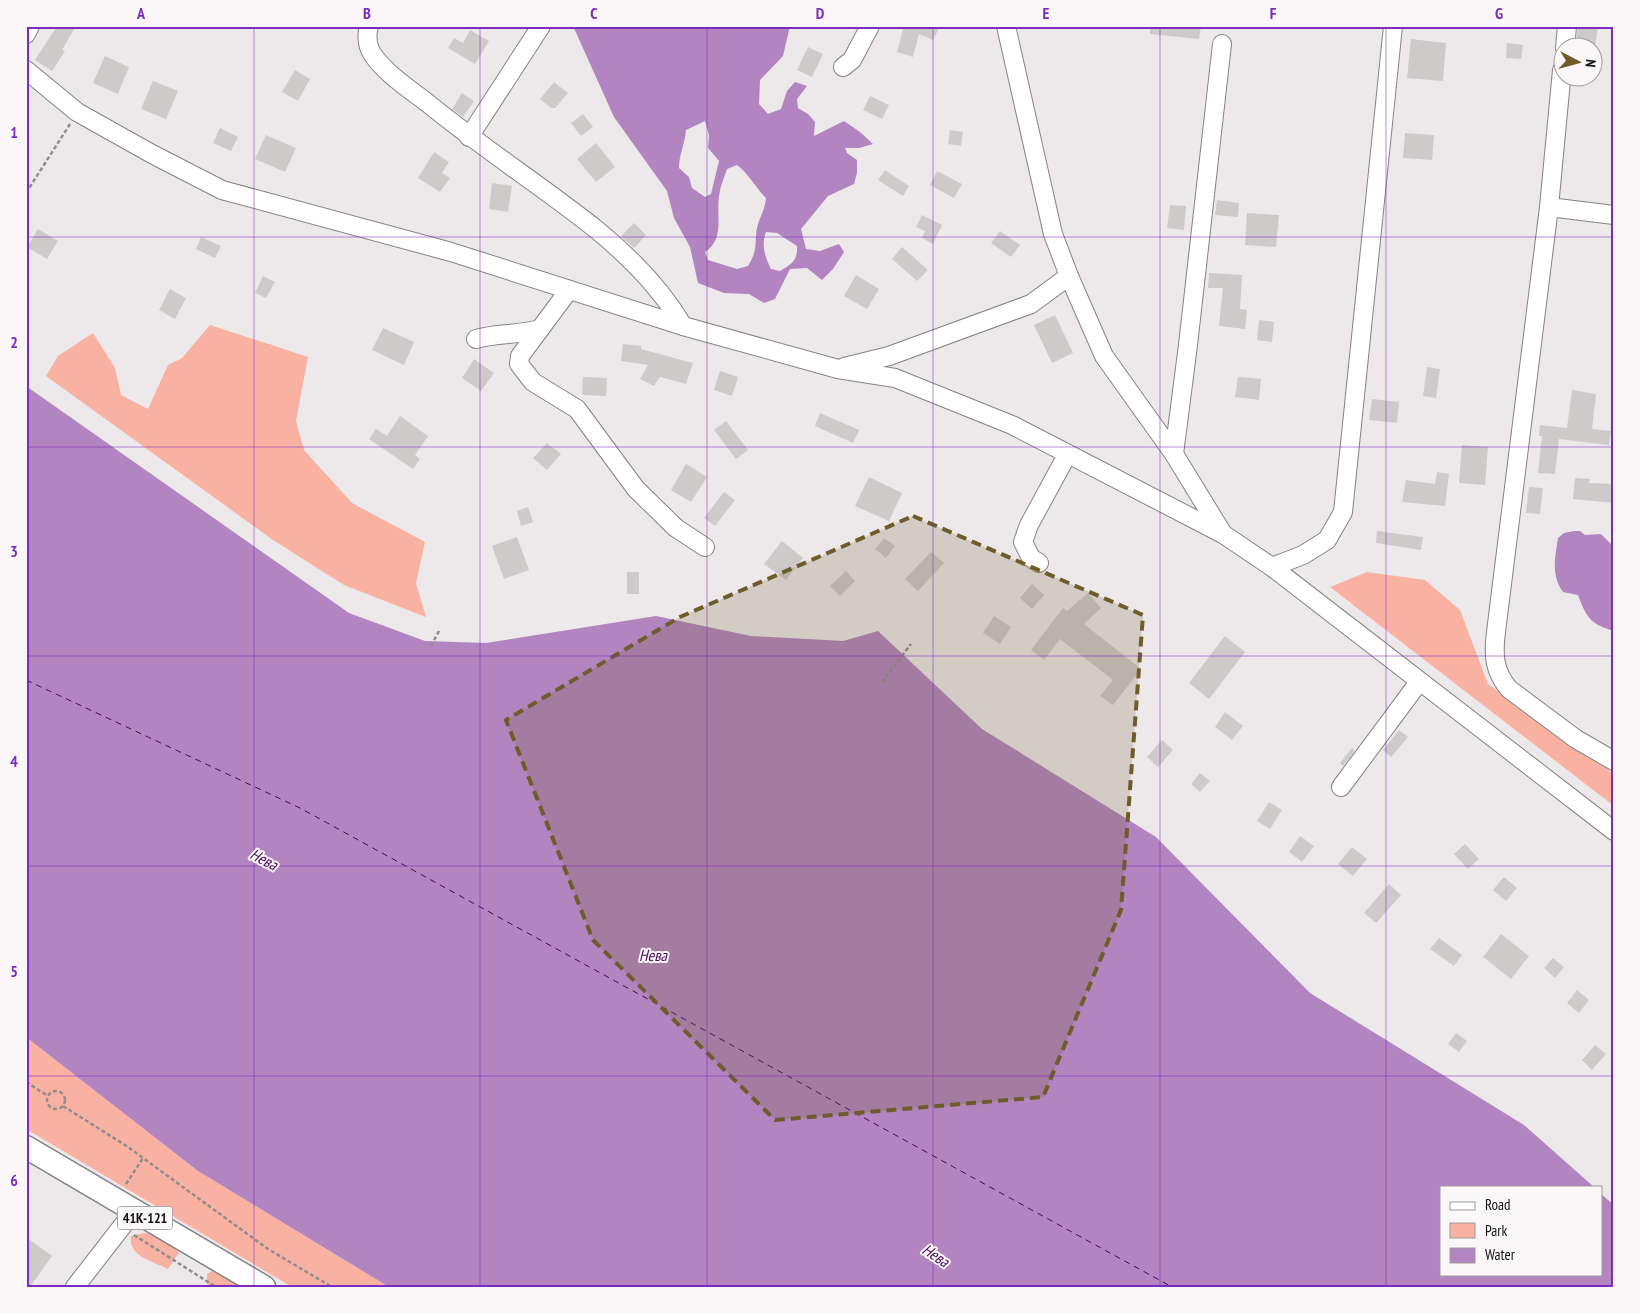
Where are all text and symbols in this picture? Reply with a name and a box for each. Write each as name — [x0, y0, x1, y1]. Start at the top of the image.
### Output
text: A — [136, 3, 146, 23]
text: B — [363, 3, 371, 23]
text: C — [590, 3, 598, 23]
text: D — [816, 3, 825, 23]
text: E — [1043, 3, 1050, 23]
text: F — [1270, 3, 1277, 23]
text: G — [1495, 3, 1503, 23]
north arrow — [1552, 38, 1602, 88]
text: N — [1582, 59, 1600, 68]
text: 1 — [10, 122, 18, 142]
text: 2 — [10, 332, 18, 352]
text: 3 — [10, 541, 18, 561]
text: 4 — [10, 751, 18, 771]
water label: Нева — [247, 844, 282, 875]
water label: Нева — [639, 945, 669, 965]
text: 5 — [10, 961, 18, 981]
text: 6 — [10, 1170, 18, 1190]
legend — [1440, 1186, 1602, 1276]
text: Road — [1485, 1195, 1511, 1214]
road number: 41К-121 — [118, 1206, 172, 1230]
text: Park — [1485, 1221, 1507, 1240]
water label: Нева — [919, 1239, 955, 1272]
text: Water — [1485, 1245, 1516, 1264]

